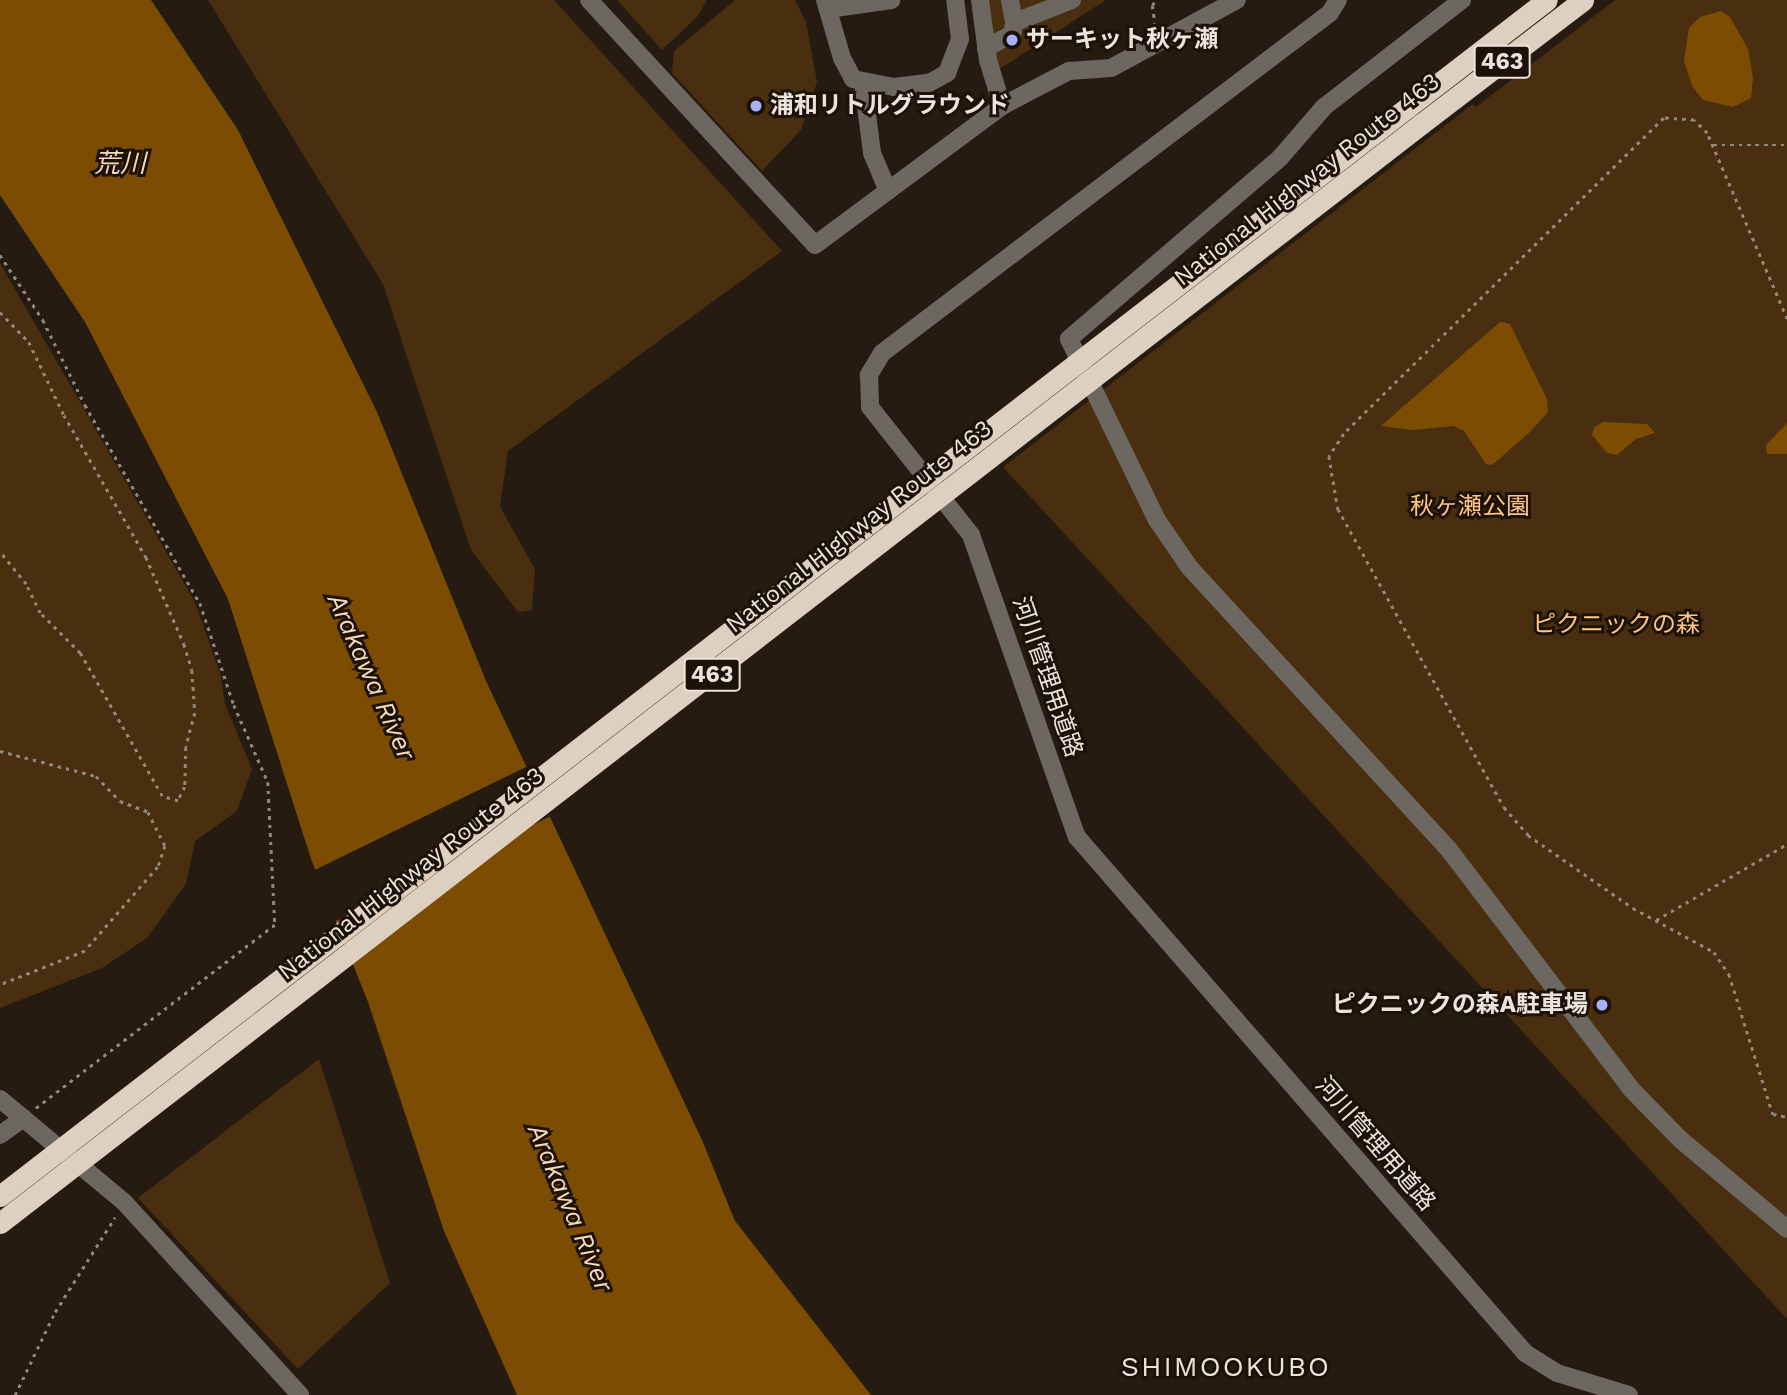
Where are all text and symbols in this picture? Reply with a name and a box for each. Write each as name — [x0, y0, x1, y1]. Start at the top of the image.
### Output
place label: サーキット秋ヶ瀬 — [1026, 26, 1218, 54]
marker: サーキット秋ヶ瀬 — [1004, 32, 1020, 48]
road number: 463 — [1472, 43, 1532, 82]
street label: National Highway Route 463 — [1168, 67, 1446, 293]
place label: 浦和リトルグラウンド — [770, 92, 1010, 120]
marker: 浦和リトルグラウンド — [748, 98, 764, 114]
water label: 荒川 — [94, 148, 146, 180]
street label: National Highway Route 463 — [720, 414, 998, 640]
park label: 秋ヶ瀬公園 — [1410, 493, 1530, 521]
water label: Arakawa River — [320, 589, 422, 765]
street label: 河川管理用道路 — [1006, 593, 1088, 761]
park label: ピクニックの森 — [1532, 611, 1700, 639]
road number: 463 — [682, 656, 742, 694]
street label: National Highway Route 463 — [272, 761, 550, 987]
place label: ピクニックの森A駐車場 — [1332, 991, 1588, 1019]
marker: ピクニックの森A駐車場 — [1594, 997, 1610, 1013]
street label: 河川管理用道路 — [1309, 1071, 1441, 1217]
water label: Arakawa River — [521, 1120, 619, 1296]
district label: SHIMOOKUBO — [1122, 1350, 1330, 1384]

